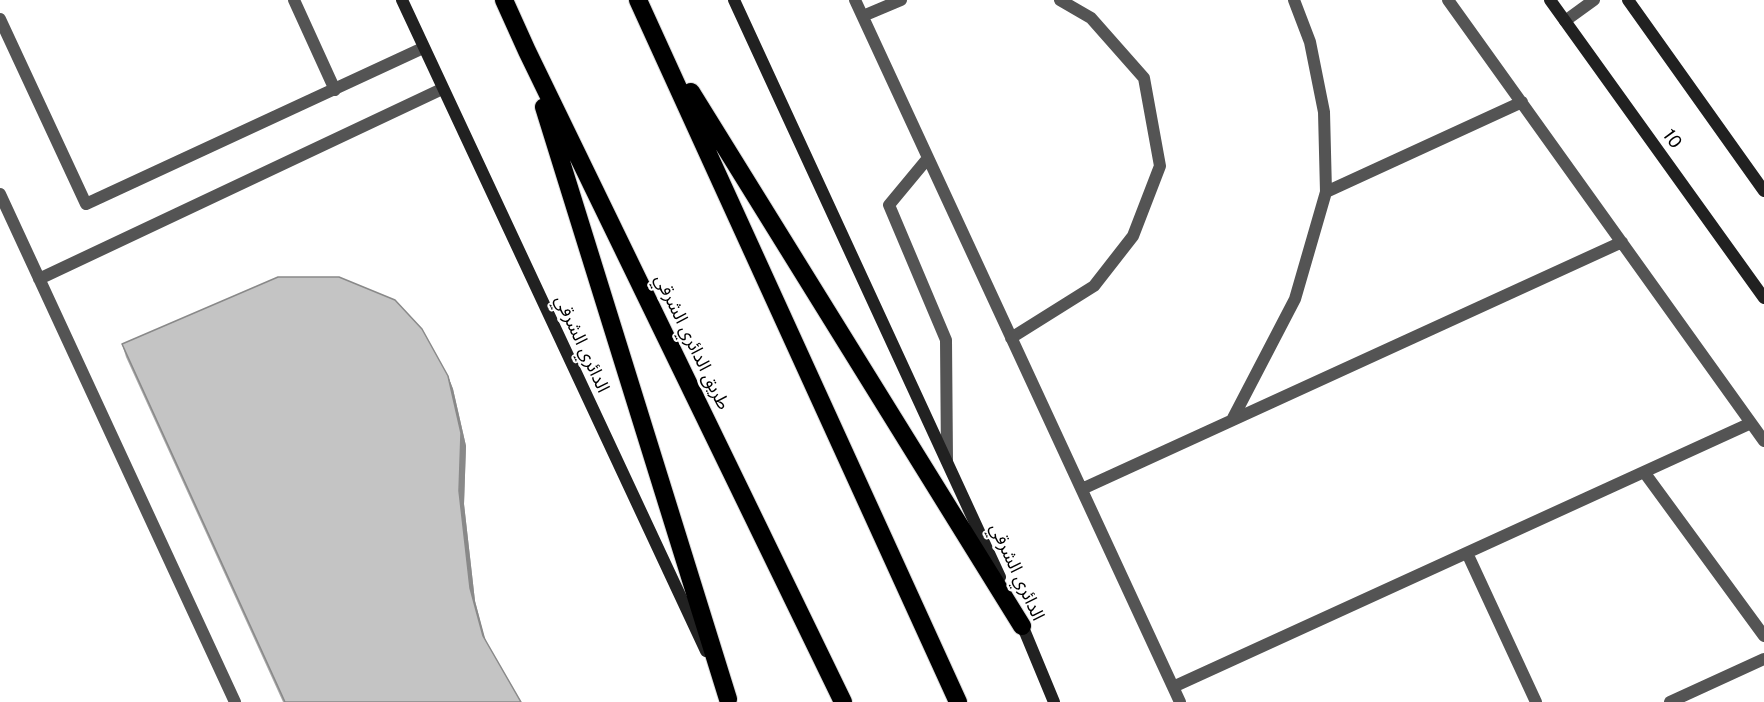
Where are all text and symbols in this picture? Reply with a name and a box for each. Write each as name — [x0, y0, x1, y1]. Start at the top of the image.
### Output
street label: 10 — [1658, 125, 1686, 153]
street label: طريق الدائري الشرقي — [650, 271, 734, 413]
street label: الدائري الشرقي — [550, 292, 614, 396]
street label: الدائري الشرقي — [985, 520, 1049, 624]

